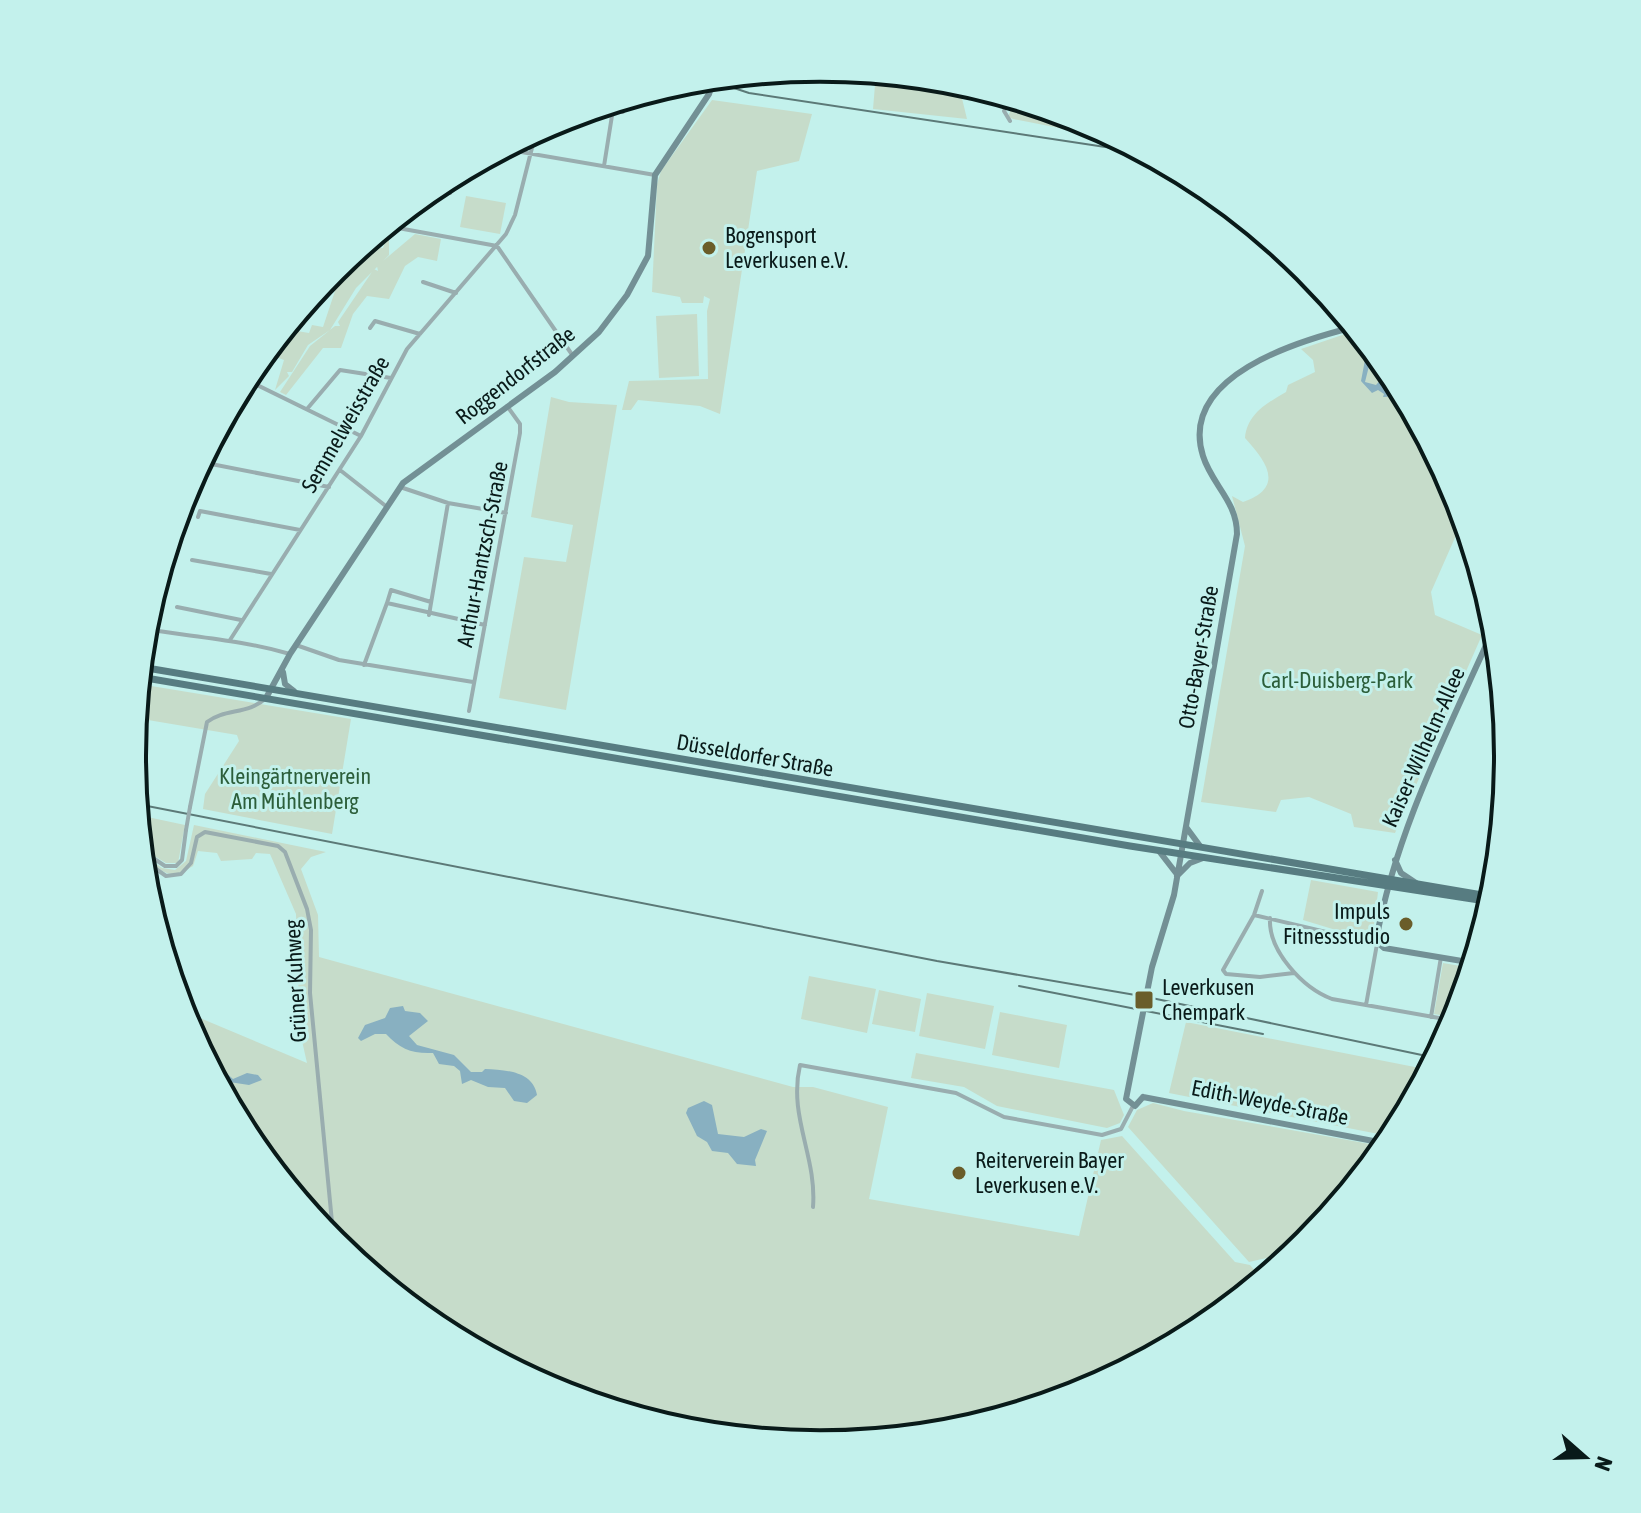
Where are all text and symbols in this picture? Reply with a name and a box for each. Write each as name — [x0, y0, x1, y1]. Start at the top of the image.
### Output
place label: Bogensport Leverkusen e.V. — [725, 222, 848, 273]
marker: Bogensport Leverkusen e.V. — [700, 239, 718, 257]
street label: Roggendorfstraße — [450, 320, 580, 430]
street label: Semmelweisstraße — [296, 351, 394, 497]
street label: Arthur-Hantzsch-Straße — [451, 459, 513, 649]
street label: Otto-Bayer-Straße — [1173, 583, 1223, 731]
street label: Kaiser-Wilhelm-Allee — [1376, 663, 1470, 831]
park label: Carl-Duisberg-Park — [1261, 667, 1413, 693]
street label: Düsseldorfer Straße — [675, 728, 835, 782]
park label: Kleingärtnerverein Am Mühlenberg — [219, 763, 371, 814]
place label: Impuls Fitnessstudio — [1283, 898, 1390, 949]
marker: Impuls Fitnessstudio — [1397, 915, 1415, 933]
street label: Grüner Kuhweg — [279, 918, 311, 1043]
place label: Leverkusen Chempark — [1162, 974, 1254, 1025]
marker: Leverkusen Chempark — [1133, 989, 1155, 1011]
street label: Edith-Weyde-Straße — [1189, 1074, 1351, 1130]
place label: Reiterverein Bayer Leverkusen e.V. — [975, 1147, 1124, 1198]
marker: Reiterverein Bayer Leverkusen e.V. — [950, 1164, 968, 1182]
north arrow — [1545, 1417, 1625, 1497]
text: N — [1589, 1453, 1618, 1474]

